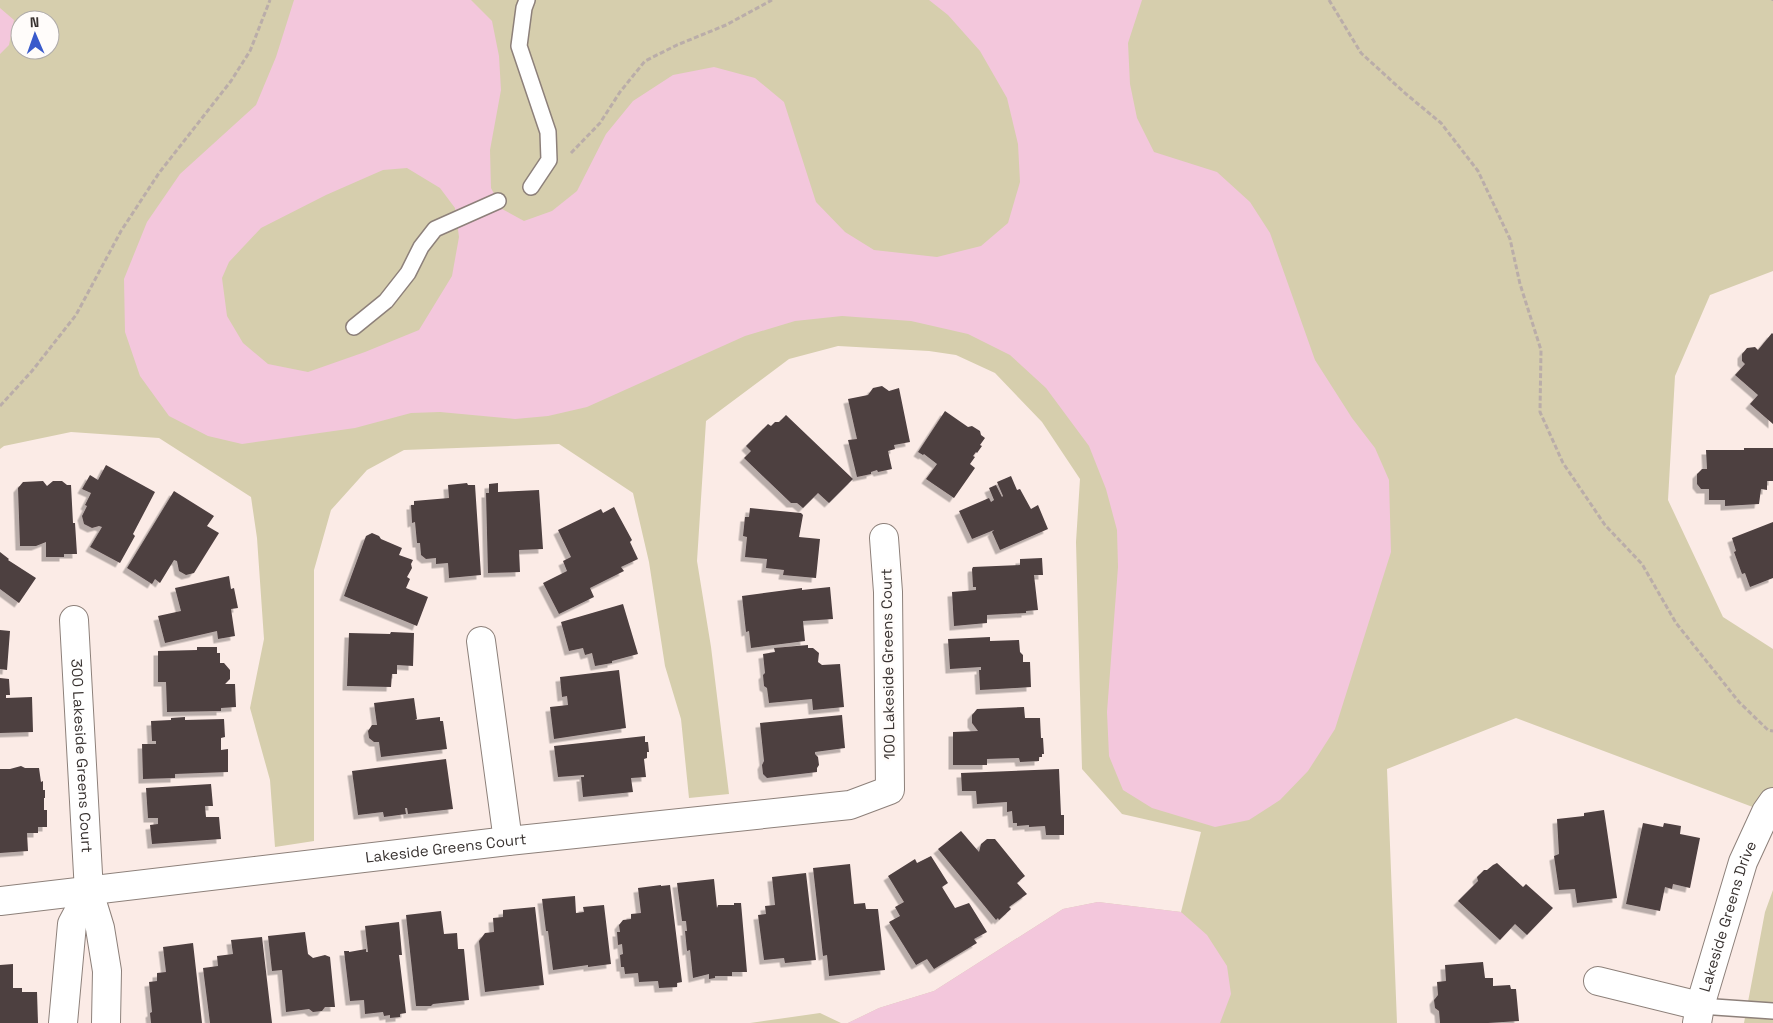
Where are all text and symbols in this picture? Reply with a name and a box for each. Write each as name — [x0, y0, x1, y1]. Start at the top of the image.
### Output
north arrow — [10, 10, 60, 60]
text: N — [30, 13, 40, 31]
street label: 100 Lakeside Greens Court — [876, 568, 899, 760]
street label: 300 Lakeside Greens Court — [67, 658, 97, 853]
street label: Lakeside Greens Court — [364, 829, 527, 867]
street label: Lakeside Greens Drive — [1695, 838, 1760, 994]

